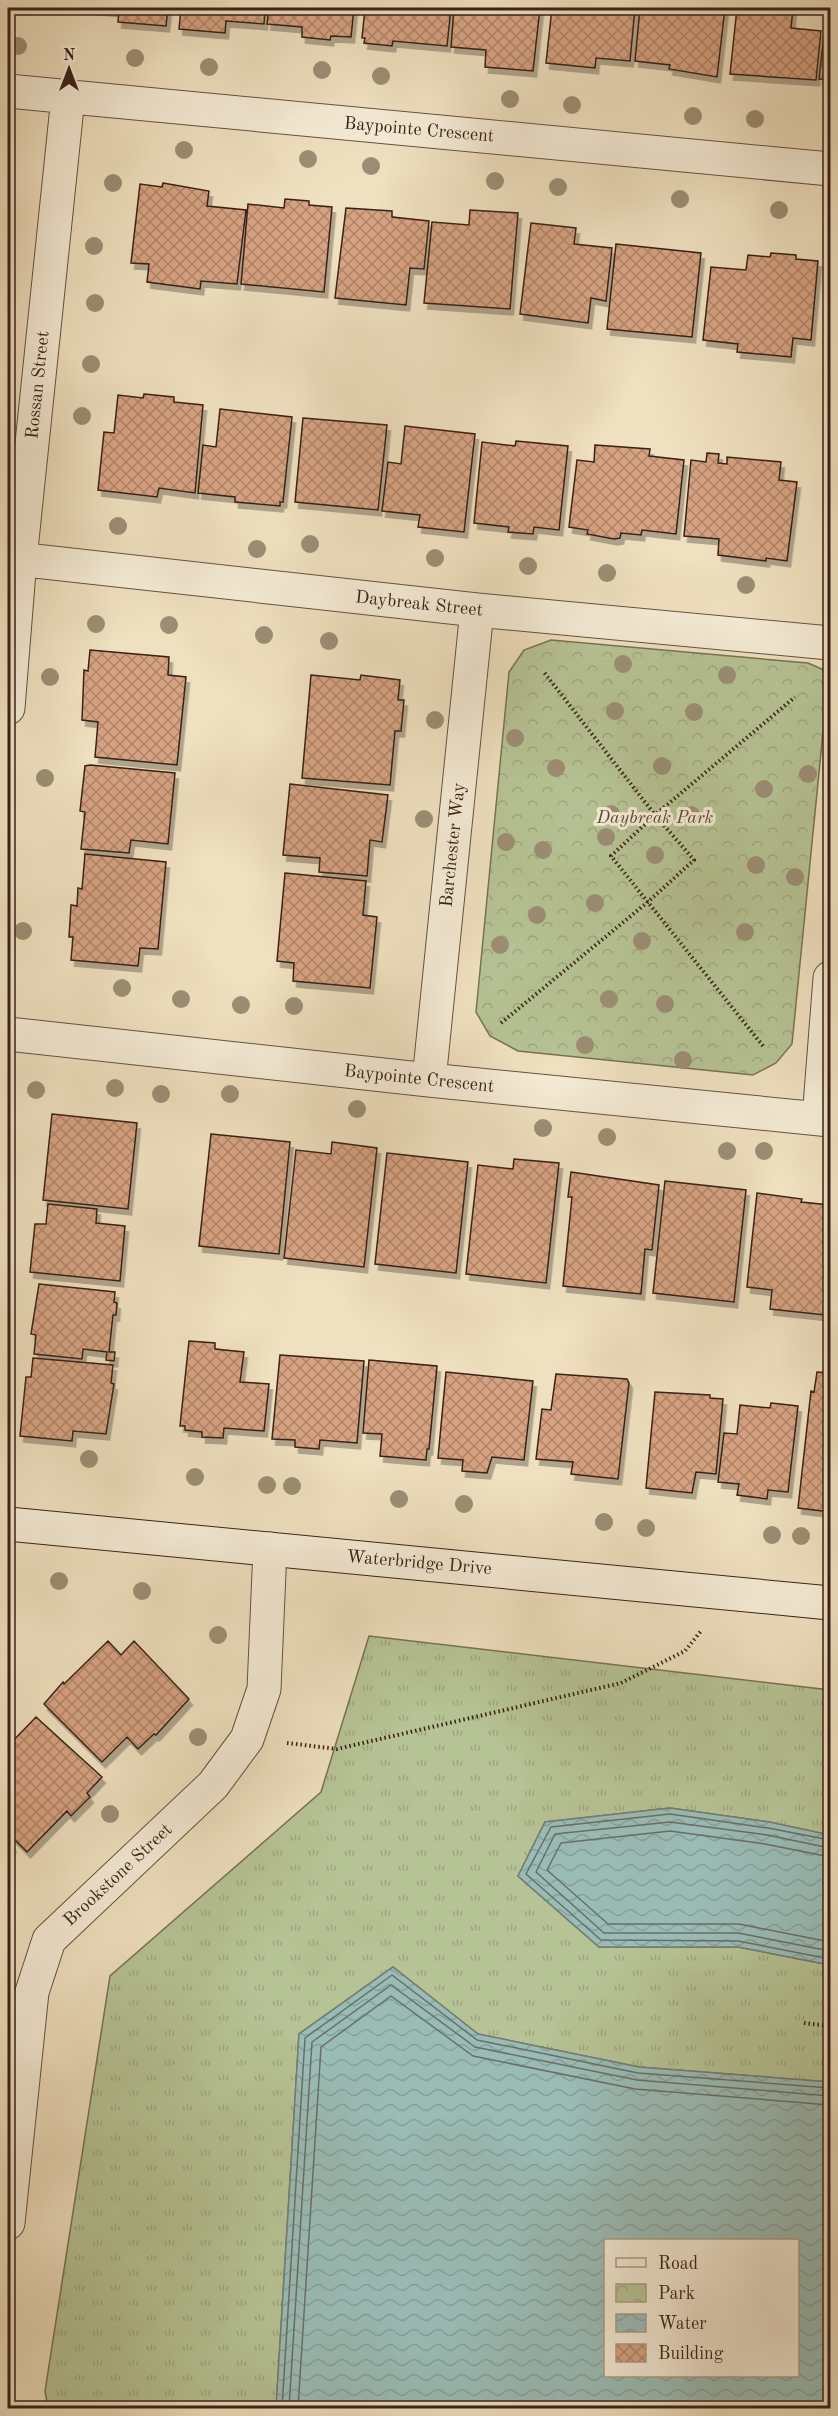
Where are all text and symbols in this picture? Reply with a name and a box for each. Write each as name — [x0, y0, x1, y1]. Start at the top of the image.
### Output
north arrow — [39, 39, 99, 99]
text: N — [63, 48, 76, 64]
street label: Baypointe Crescent — [343, 114, 495, 146]
street label: Rossan Street — [23, 330, 53, 440]
street label: Daybreak Street — [354, 588, 484, 620]
street label: Barchester Way — [437, 781, 469, 908]
park label: Daybreak Park — [596, 809, 714, 827]
street label: Baypointe Crescent — [343, 1062, 495, 1096]
street label: Waterbridge Drive — [346, 1548, 492, 1578]
street label: Brookstone Street — [60, 1820, 176, 1930]
legend — [604, 2239, 799, 2377]
text: Road — [658, 2255, 698, 2273]
text: Park — [658, 2285, 695, 2303]
text: Water — [658, 2315, 707, 2333]
text: Building — [658, 2345, 724, 2363]

